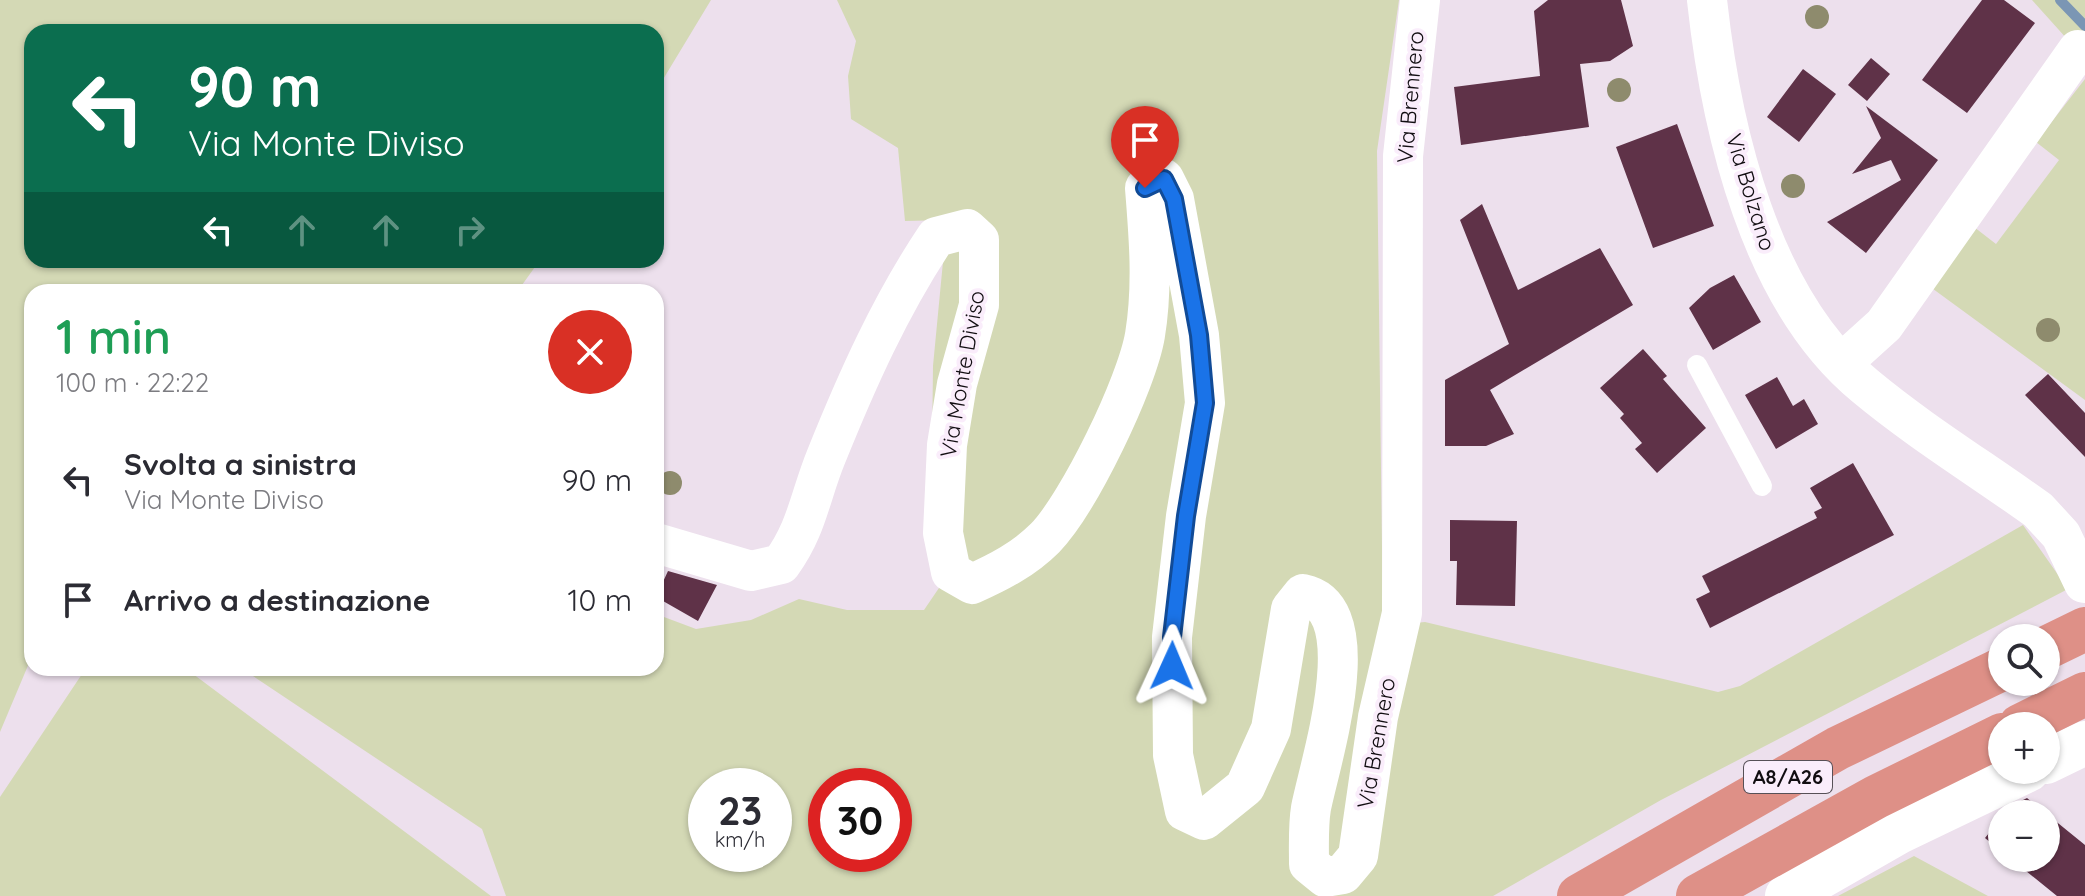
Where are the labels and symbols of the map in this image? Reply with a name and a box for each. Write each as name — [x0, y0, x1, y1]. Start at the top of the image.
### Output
street label: Via Brennero — [1390, 30, 1430, 164]
pin — [1111, 106, 1179, 188]
street label: Via Bolzano — [1720, 130, 1782, 254]
street label: Via Monte Diviso — [934, 288, 990, 460]
position arrow — [1130, 624, 1214, 708]
street label: Via Brennero — [1351, 675, 1401, 811]
road number: A8/A26 — [1744, 761, 1832, 793]
speed limit sign: 30 — [808, 768, 912, 872]

